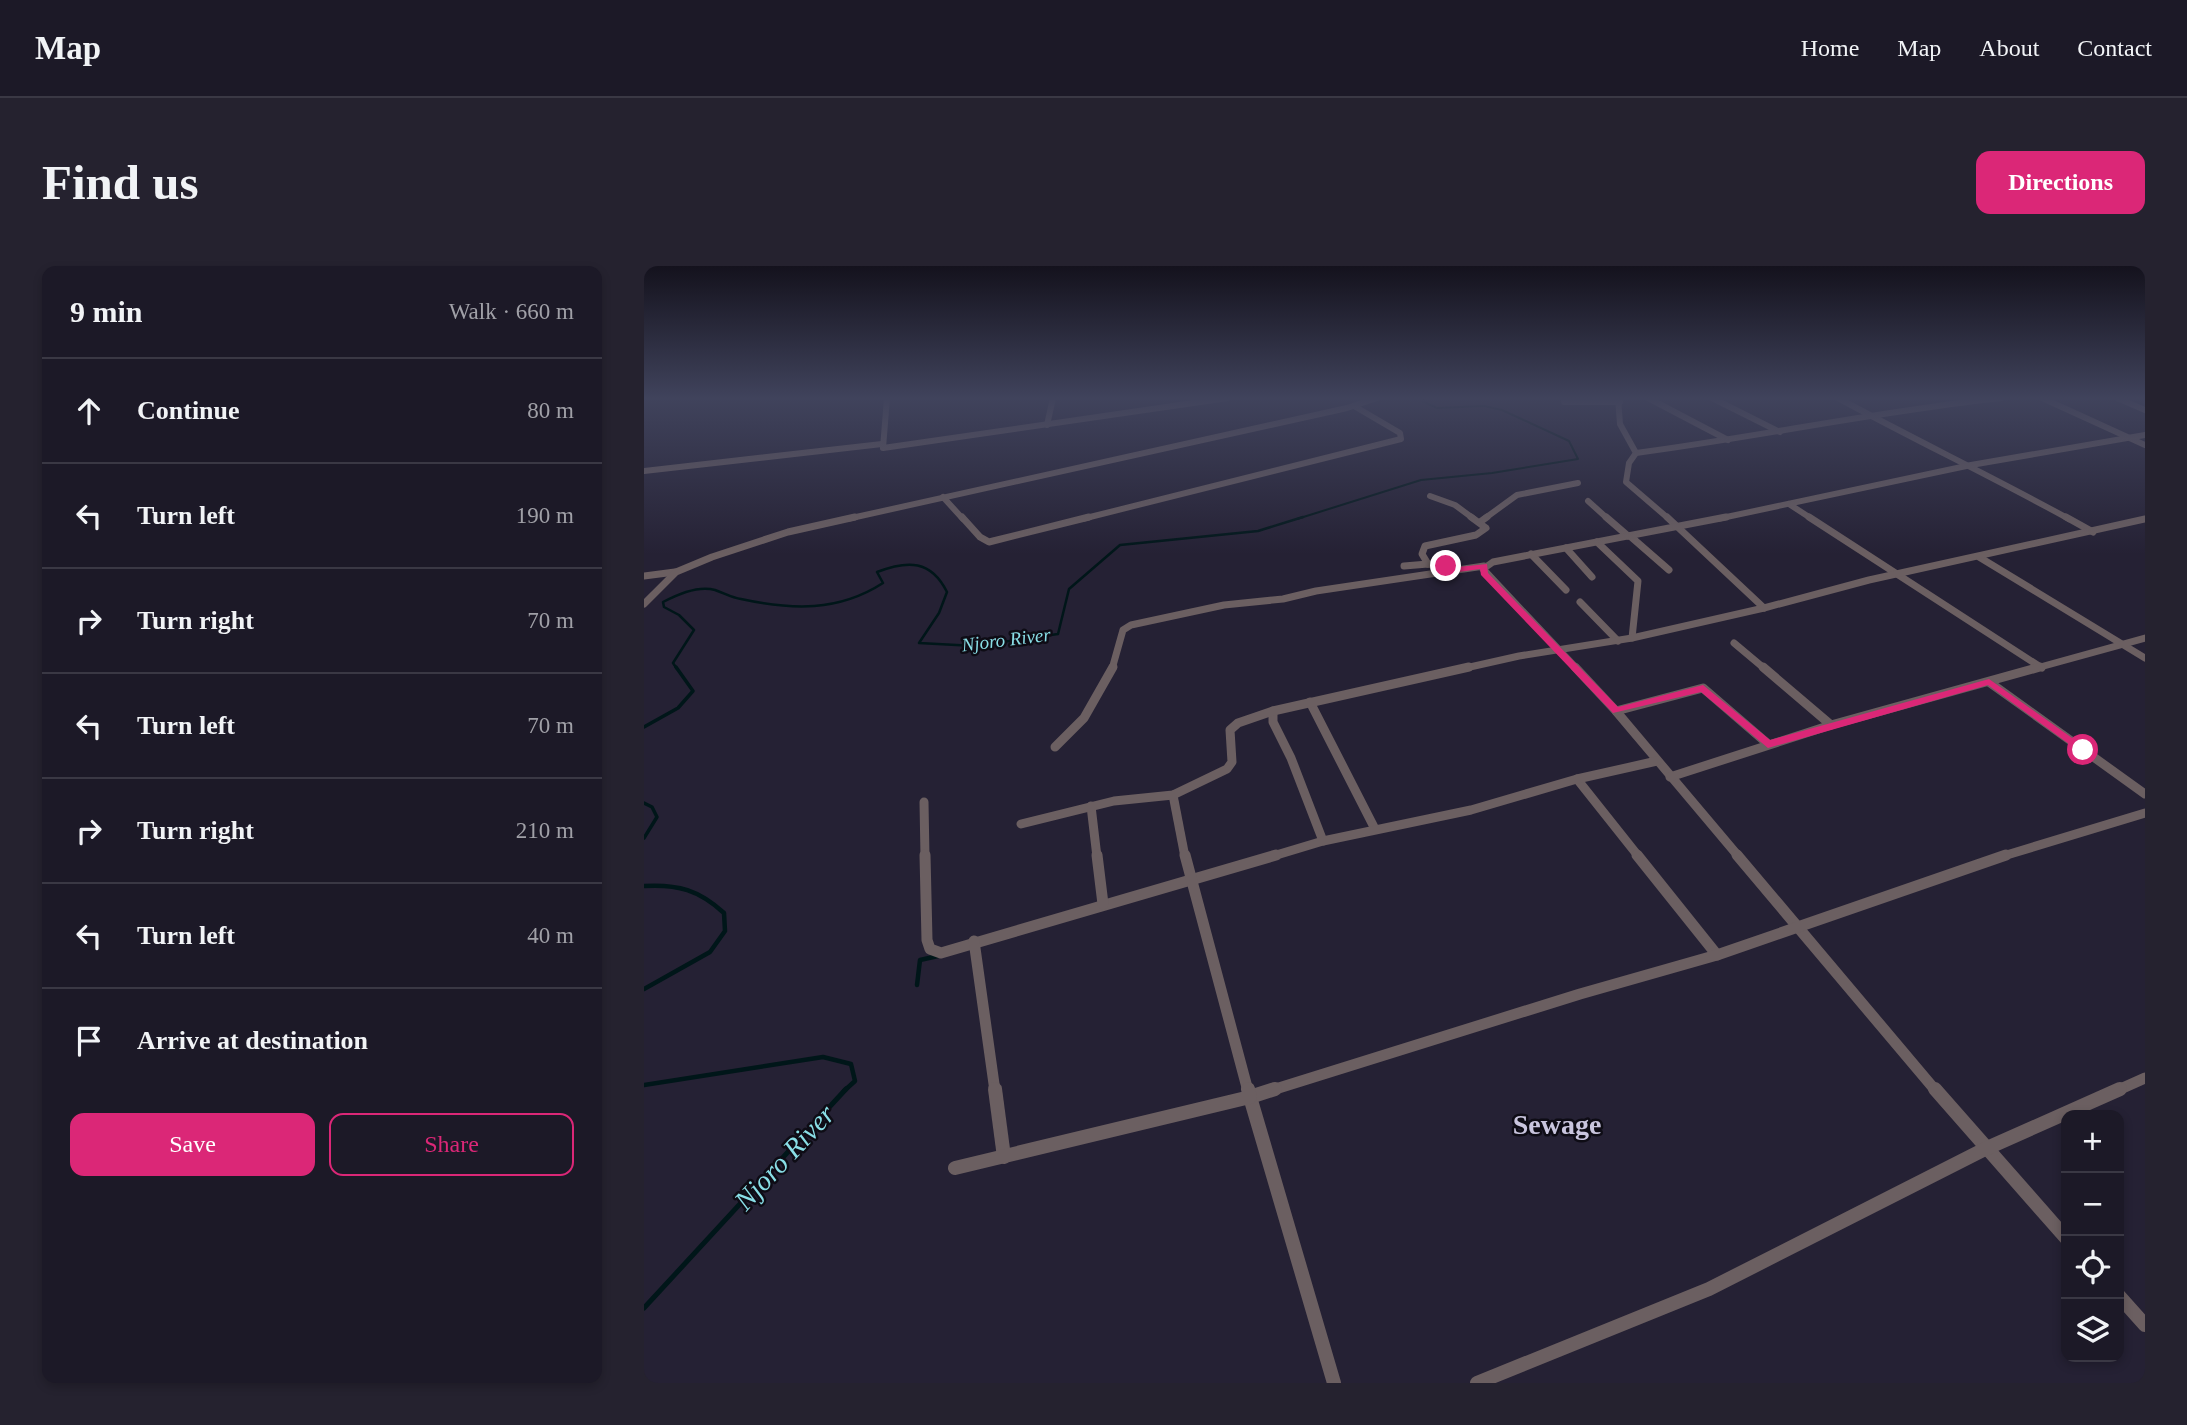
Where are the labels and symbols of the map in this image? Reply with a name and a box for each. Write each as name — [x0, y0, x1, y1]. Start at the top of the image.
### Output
route end — [1430, 550, 1461, 581]
water label: Njoro River — [959, 624, 1052, 655]
route start — [2067, 734, 2098, 765]
water label: Njoro River — [727, 1098, 841, 1217]
district label: Sewage — [1513, 1109, 1601, 1140]

